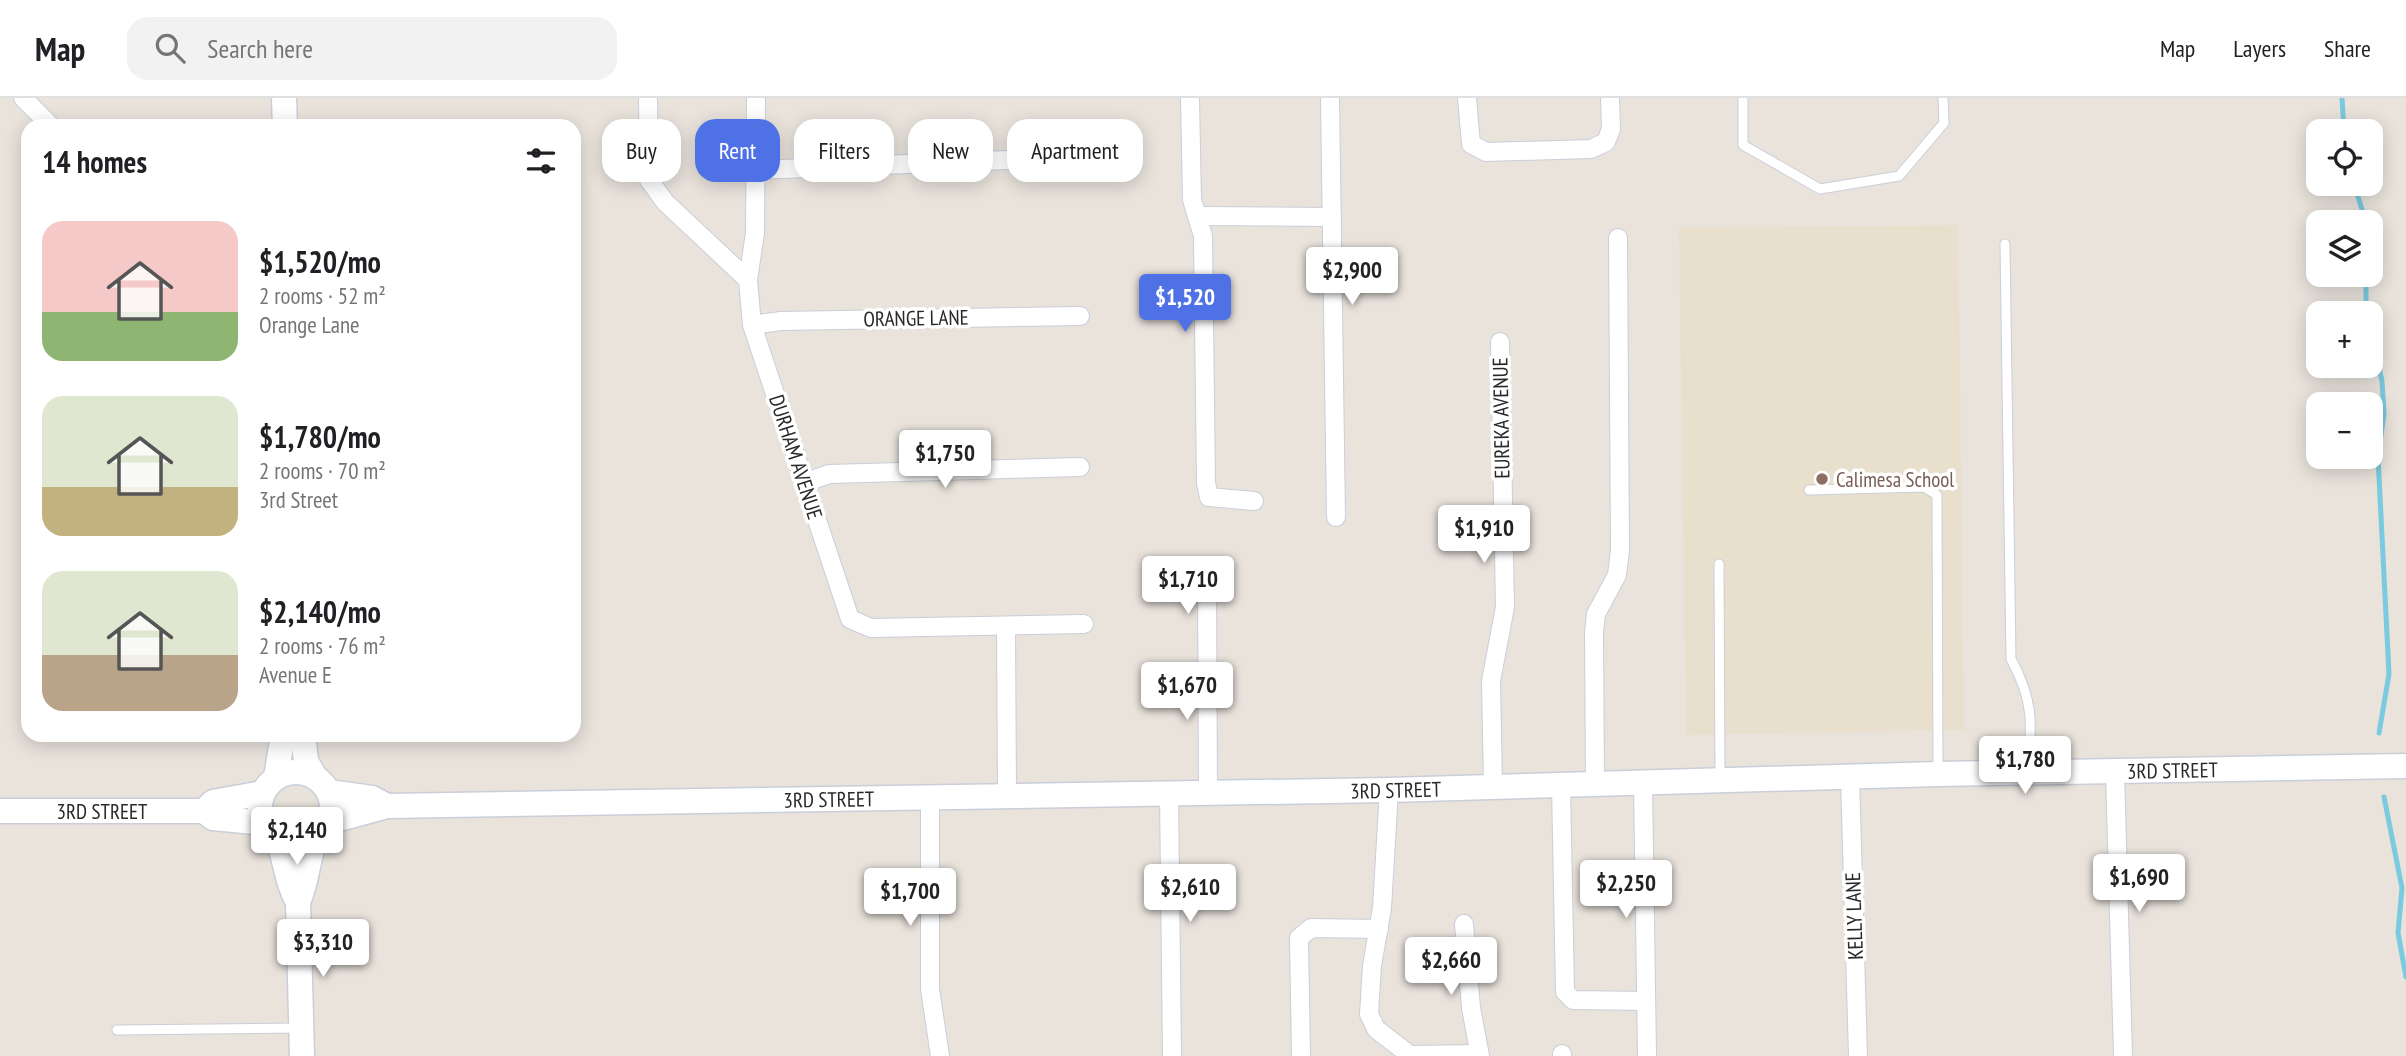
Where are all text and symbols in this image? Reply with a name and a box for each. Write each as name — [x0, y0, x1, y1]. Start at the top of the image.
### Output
search box — [127, 17, 617, 80]
text: Map — [35, 27, 85, 70]
icon: search — [151, 29, 189, 67]
text: Search here — [207, 32, 313, 65]
text: Map — [2160, 33, 2195, 64]
text: Layers — [2233, 33, 2286, 64]
text: Share — [2324, 33, 2371, 64]
chip: Buy — [602, 119, 681, 182]
chip: Rent — [695, 119, 780, 182]
chip: Filters — [794, 119, 894, 182]
chip: New — [908, 119, 993, 182]
chip: Apartment — [1007, 119, 1143, 182]
map controls — [2306, 119, 2383, 469]
button: locate — [2306, 119, 2383, 196]
text: 14 homes — [42, 142, 147, 181]
icon: filters — [522, 142, 560, 180]
button: layers — [2306, 210, 2383, 287]
text: $1,520/mo — [259, 242, 381, 281]
pin: $2,900 — [1295, 248, 1409, 307]
icon: home — [98, 249, 182, 333]
text: $2,900 — [1322, 255, 1382, 284]
pin: $1,520 — [1128, 274, 1242, 334]
text: 2 rooms · 52 m² — [259, 281, 386, 310]
text: $1,520 — [1155, 282, 1215, 311]
button: + — [2306, 301, 2383, 378]
street label: ORANGE LANE — [863, 304, 969, 332]
text: Orange Lane — [259, 310, 360, 339]
street label: EUREKA AVENUE — [1486, 357, 1516, 479]
street label: DURHAM AVENUE — [763, 391, 829, 523]
button: − — [2306, 392, 2383, 469]
text: $1,780/mo — [259, 417, 381, 456]
icon: home — [98, 424, 182, 508]
pin: $1,750 — [888, 430, 1002, 490]
text: $1,750 — [915, 438, 975, 467]
text: 2 rooms · 70 m² — [259, 456, 386, 485]
place label: Calimesa School — [1836, 466, 1954, 493]
marker: Calimesa School — [1814, 471, 1830, 487]
text: 3rd Street — [259, 485, 338, 514]
pin: $1,910 — [1427, 505, 1541, 565]
text: $1,910 — [1454, 513, 1514, 542]
pin: $1,710 — [1131, 556, 1245, 616]
text: $1,710 — [1158, 564, 1218, 593]
text: $2,140/mo — [259, 592, 381, 631]
icon: home — [98, 599, 182, 683]
text: 2 rooms · 76 m² — [259, 631, 386, 660]
text: Avenue E — [259, 660, 332, 689]
pin: $1,670 — [1130, 662, 1244, 722]
text: $1,670 — [1157, 670, 1217, 699]
pin: $1,780 — [1968, 736, 2082, 796]
text: $1,780 — [1995, 744, 2055, 773]
street label: 3RD STREET — [2127, 756, 2219, 784]
street label: 3RD STREET — [1350, 775, 1442, 804]
street label: 3RD STREET — [783, 785, 875, 813]
street label: 3RD STREET — [57, 798, 148, 825]
pin: $2,140 — [240, 808, 354, 867]
text: $2,140 — [267, 815, 327, 844]
pin: $1,690 — [2082, 854, 2196, 914]
pin: $2,250 — [1569, 860, 1683, 920]
text: $1,690 — [2109, 862, 2169, 891]
pin: $2,610 — [1133, 864, 1247, 924]
pin: $1,700 — [853, 868, 967, 928]
text: $2,250 — [1596, 868, 1656, 897]
text: $2,610 — [1160, 872, 1220, 901]
street label: KELLY LANE — [1839, 872, 1869, 960]
text: $1,700 — [880, 876, 940, 905]
pin: $3,310 — [266, 920, 380, 979]
text: $3,310 — [293, 927, 353, 956]
pin: $2,660 — [1394, 937, 1508, 997]
text: $2,660 — [1421, 945, 1481, 974]

